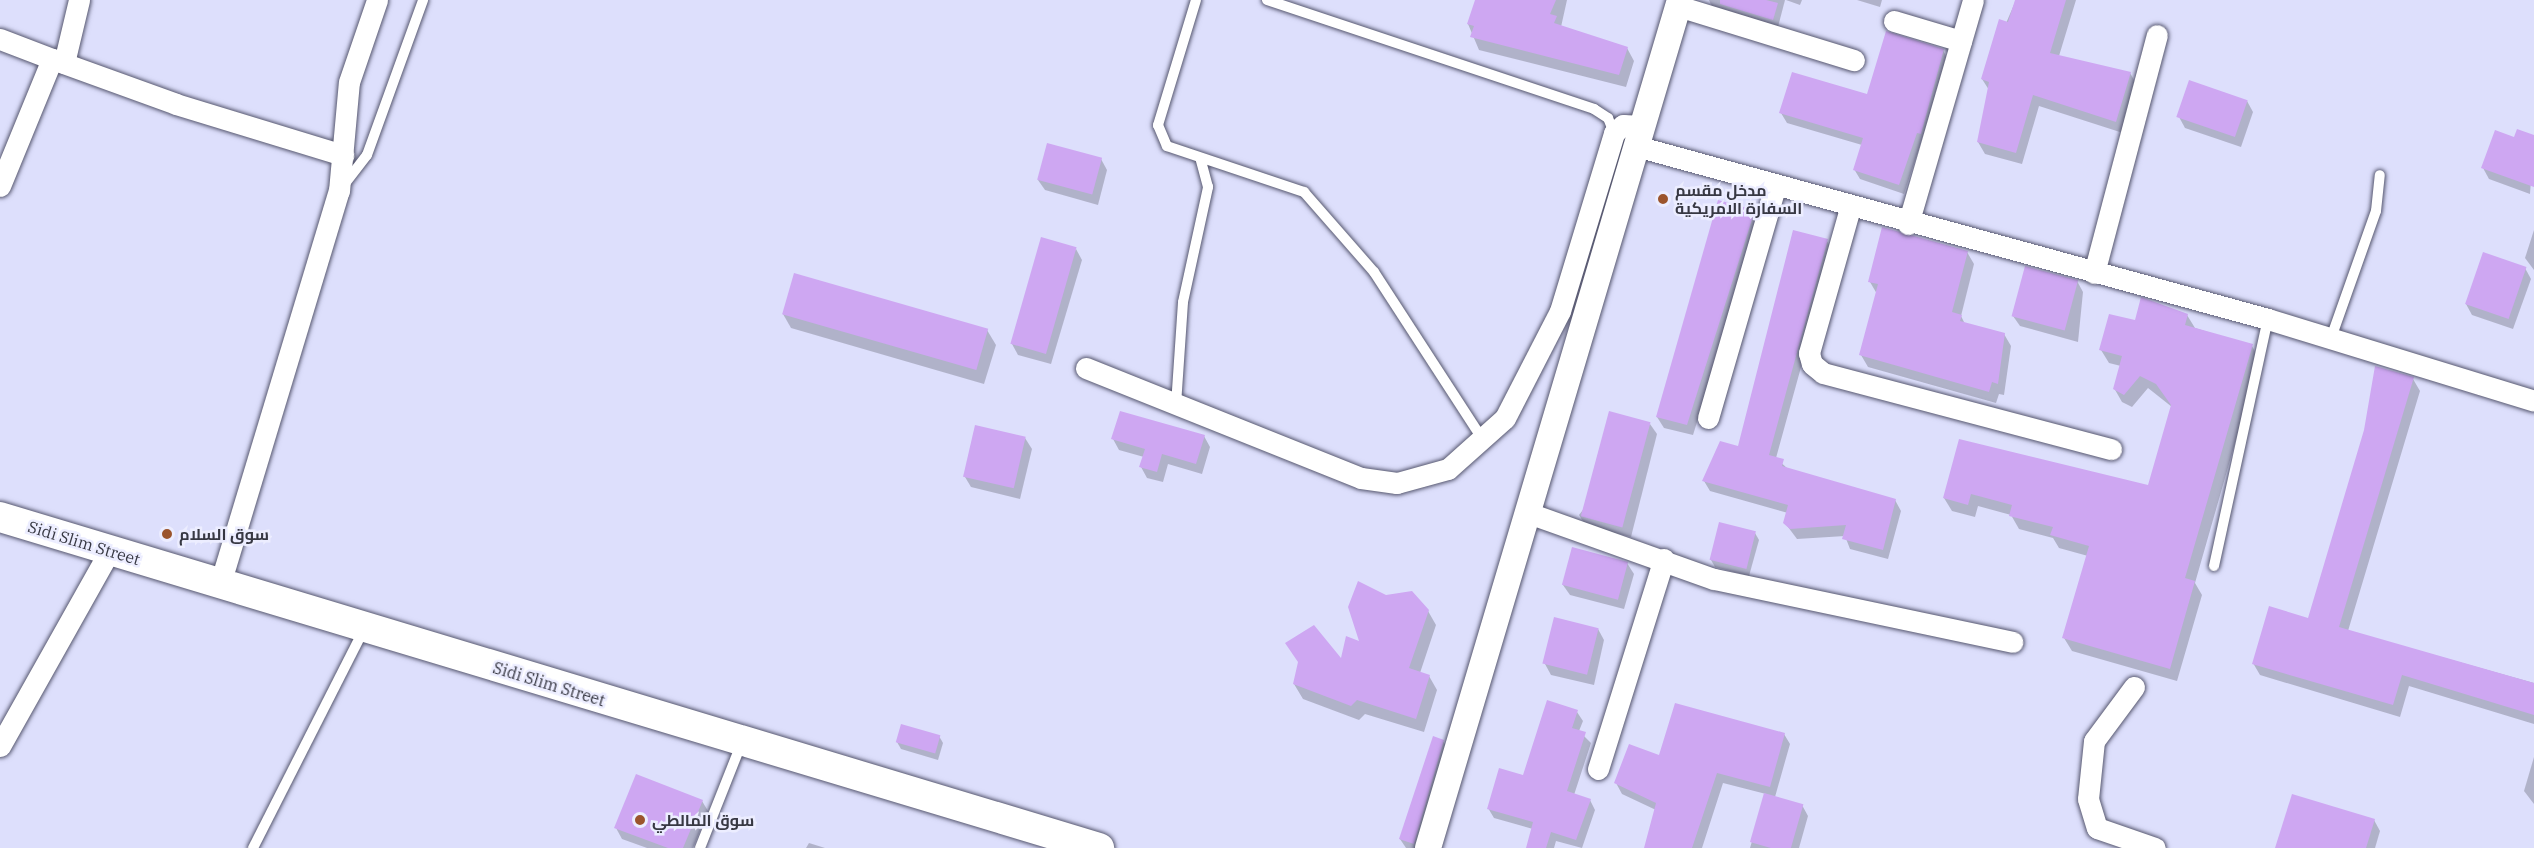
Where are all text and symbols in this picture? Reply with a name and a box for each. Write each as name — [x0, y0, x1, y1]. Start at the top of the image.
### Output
place label: مدخل مقسم السفارة الامريكية — [1675, 180, 1802, 218]
marker: مدخل مقسم السفارة الامريكية — [1656, 192, 1670, 206]
street label: Sidi Slim Street — [26, 517, 142, 569]
place label: سوق السلام — [179, 524, 269, 544]
marker: سوق السلام — [160, 527, 174, 541]
street label: Sidi Slim Street — [491, 658, 607, 710]
place label: سوق المالطي — [652, 810, 754, 830]
marker: سوق المالطي — [633, 813, 647, 827]

